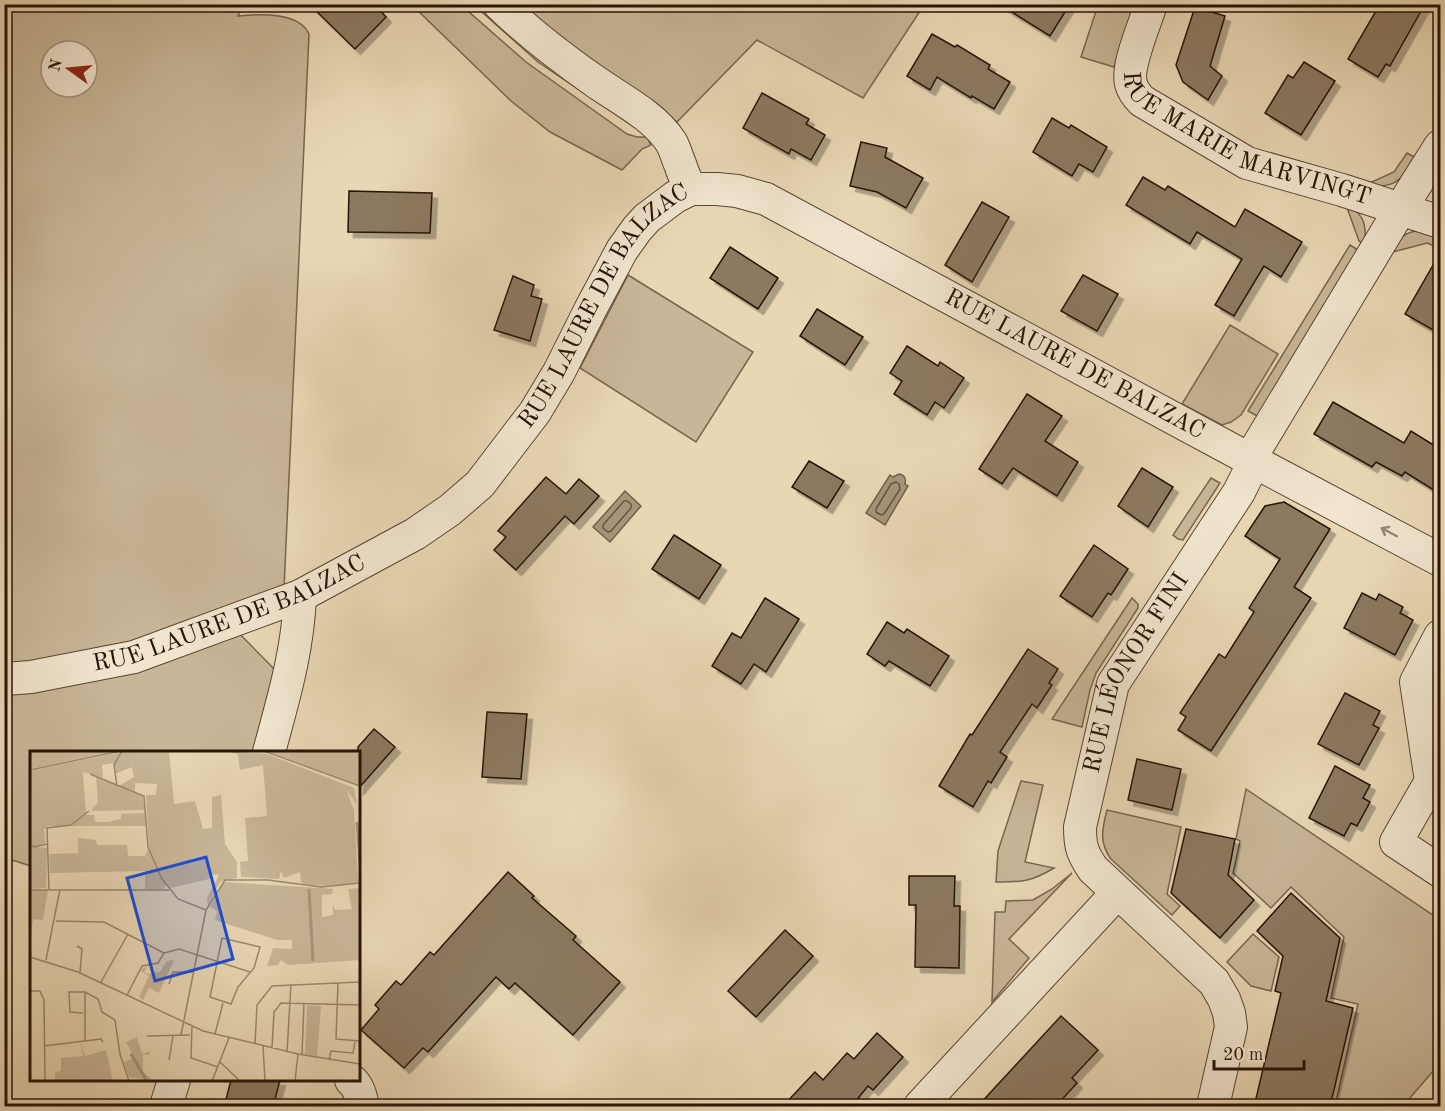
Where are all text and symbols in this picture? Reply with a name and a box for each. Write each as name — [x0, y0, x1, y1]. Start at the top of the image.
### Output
north arrow — [39, 39, 99, 99]
text: N — [47, 57, 66, 74]
street label: RUE MARIE MARVINGT — [1118, 71, 1374, 211]
street label: RUE LAURE DE BALZAC — [515, 180, 693, 433]
street label: RUE LAURE DE BALZAC — [940, 285, 1208, 444]
one-way arrow — [1380, 526, 1398, 538]
street label: RUE LAURE DE BALZAC — [91, 551, 370, 677]
street label: RUE LÉONOR FINI — [1081, 569, 1194, 776]
inset map — [30, 751, 360, 1081]
scale bar — [1214, 1033, 1304, 1071]
text: 20 m — [1223, 1046, 1263, 1064]

